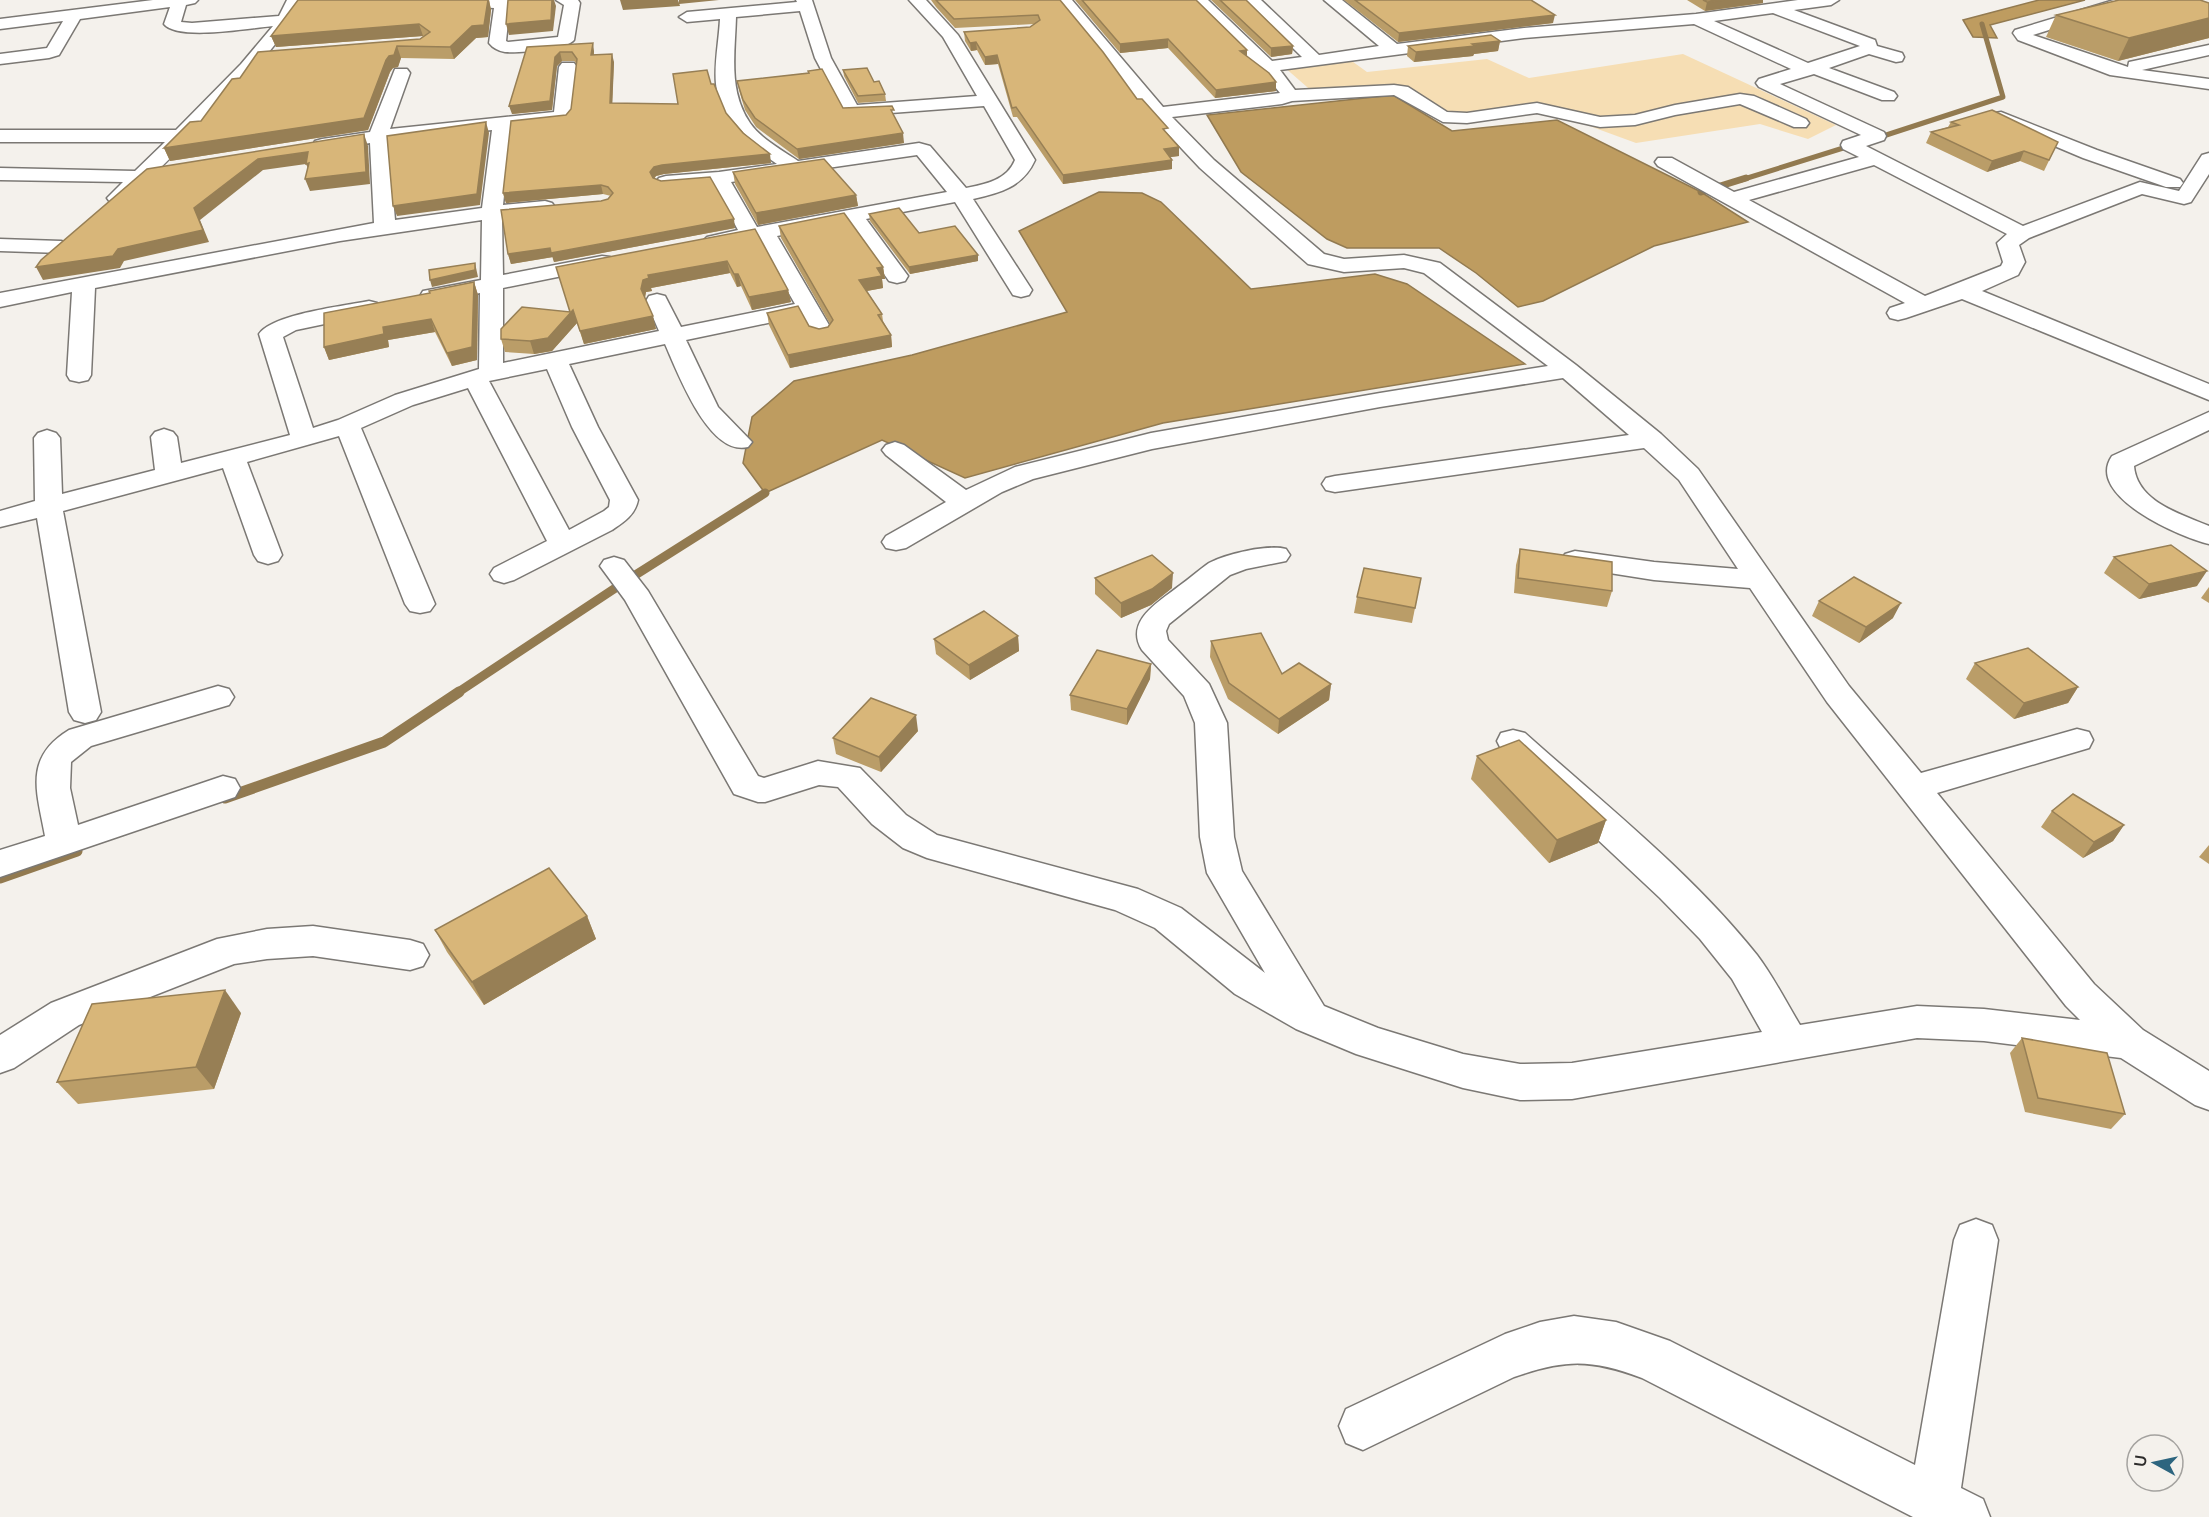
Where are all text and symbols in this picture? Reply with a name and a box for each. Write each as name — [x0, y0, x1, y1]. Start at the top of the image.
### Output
north arrow — [2125, 1433, 2185, 1493]
text: U — [2128, 1454, 2152, 1468]

